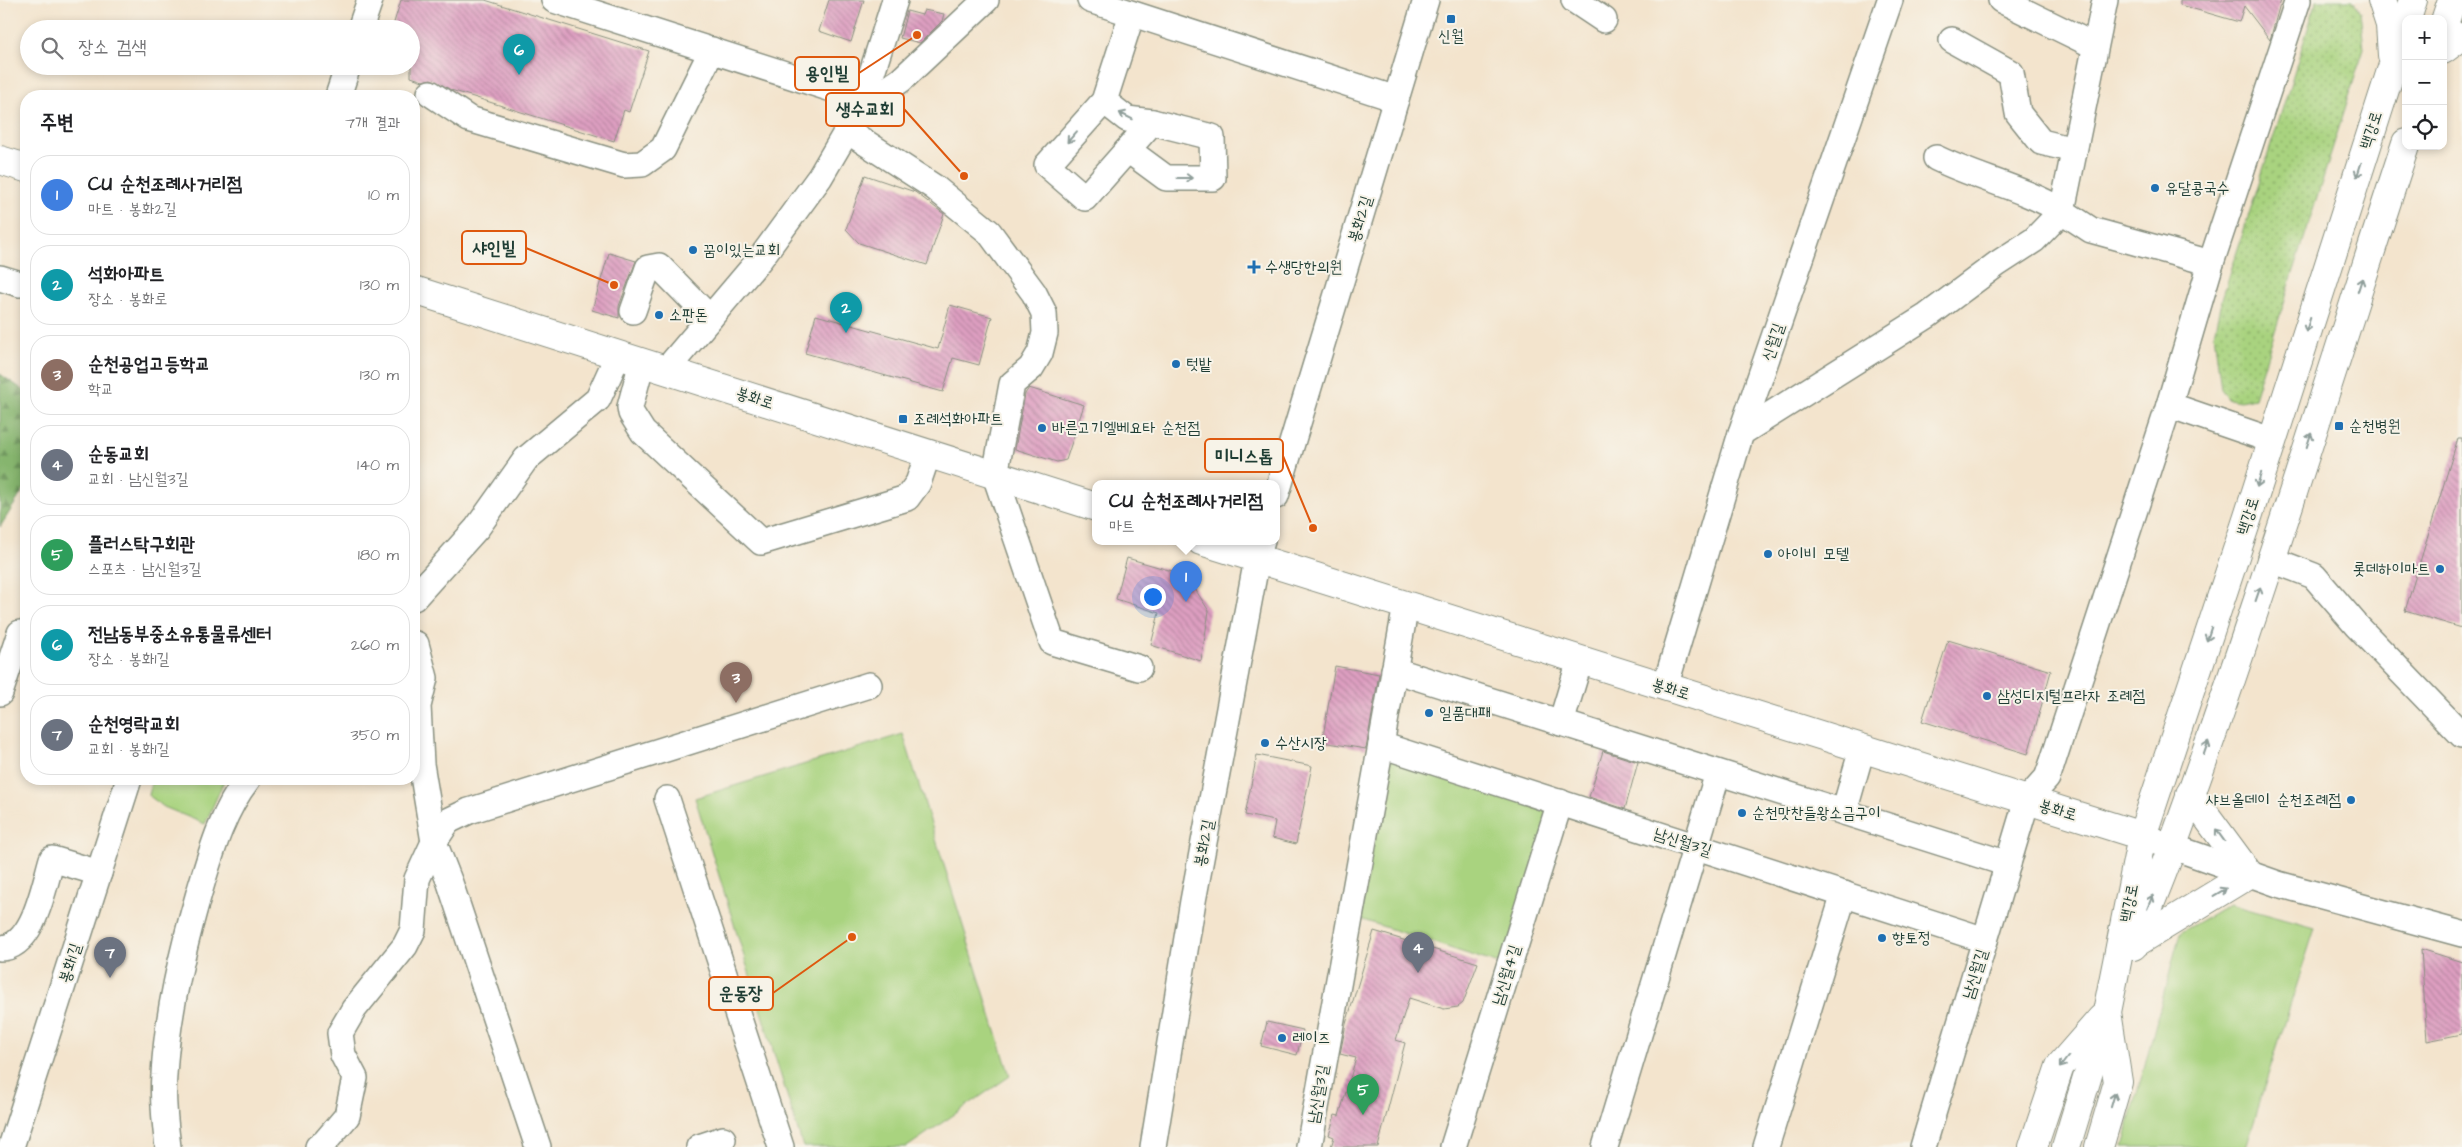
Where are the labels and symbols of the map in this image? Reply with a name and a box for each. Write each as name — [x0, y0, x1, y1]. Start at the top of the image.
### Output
marker: 신월 — [1445, 13, 1457, 25]
place label: 신월 — [1438, 25, 1464, 47]
pin: 6 — [503, 34, 535, 75]
callout: 용인빌 — [795, 57, 859, 90]
text: 용인빌 — [805, 61, 849, 86]
callout: 생수교회 — [826, 93, 904, 126]
text: 생수교회 — [835, 97, 894, 122]
street label: 백강로 — [2355, 108, 2387, 152]
one-way arrow — [1119, 111, 1134, 121]
one-way arrow — [1066, 131, 1078, 144]
one-way arrow — [2353, 162, 2363, 178]
one-way arrow — [1176, 173, 1192, 183]
place label: 유달콩국수 — [2165, 177, 2230, 199]
marker: 유달콩국수 — [2149, 182, 2161, 194]
street label: 봉화2길 — [1342, 193, 1378, 245]
callout: 샤인빌 — [462, 231, 526, 264]
text: 샤인빌 — [472, 236, 516, 261]
place label: 꿈이있는교회 — [703, 239, 780, 261]
marker: 꿈이있는교회 — [687, 244, 699, 256]
place label: 수생당한의원 — [1265, 256, 1342, 278]
marker: 수생당한의원 — [1247, 260, 1261, 274]
one-way arrow — [2355, 277, 2365, 293]
pin: 2 — [830, 292, 862, 333]
place label: 소판돈 — [669, 304, 708, 326]
marker: 소판돈 — [653, 309, 665, 321]
one-way arrow — [2303, 317, 2313, 333]
street label: 신월길 — [1756, 320, 1790, 364]
place label: 텃밭 — [1186, 353, 1212, 375]
marker: 텃밭 — [1170, 358, 1182, 370]
street label: 봉화로 — [733, 382, 777, 414]
place label: 조례석화아파트 — [913, 408, 1003, 430]
marker: 조례석화아파트 — [897, 413, 909, 425]
place label: 순천병원 — [2349, 415, 2401, 437]
place label: 바른고기엘베요타 순천점 — [1052, 417, 1200, 439]
marker: 순천병원 — [2333, 420, 2345, 432]
marker: 바른고기엘베요타 순천점 — [1036, 422, 1048, 434]
one-way arrow — [2305, 432, 2315, 448]
callout: 미니스톱 — [1205, 439, 1283, 472]
text: 미니스톱 — [1215, 444, 1273, 469]
one-way arrow — [2253, 471, 2263, 487]
street label: 백강로 — [2232, 494, 2264, 538]
place label: 아이비 모텔 — [1778, 543, 1849, 565]
marker: 아이비 모텔 — [1762, 548, 1774, 560]
place label: 롯데하이마트 — [2353, 558, 2430, 580]
pin: 1 — [1170, 561, 1202, 602]
marker: 롯데하이마트 — [2434, 563, 2446, 575]
your location — [1140, 584, 1166, 610]
one-way arrow — [2254, 586, 2264, 602]
one-way arrow — [2203, 626, 2213, 642]
pin: 3 — [720, 662, 752, 703]
street label: 봉화로 — [1649, 673, 1693, 705]
place label: 삼성디지털프라자 조례점 — [1997, 685, 2145, 707]
marker: 삼성디지털프라자 조례점 — [1981, 690, 1993, 702]
place label: 일품대패 — [1439, 702, 1491, 724]
marker: 일품대패 — [1423, 707, 1435, 719]
place label: 수산시장 — [1275, 732, 1327, 754]
marker: 수산시장 — [1259, 737, 1271, 749]
one-way arrow — [2202, 741, 2211, 756]
place label: 샤브올데이 순천조례점 — [2206, 789, 2341, 811]
street label: 봉화로 — [2036, 794, 2080, 826]
marker: 샤브올데이 순천조례점 — [2345, 794, 2357, 806]
place label: 순천맛찬들왕소금구이 — [1752, 802, 1881, 824]
marker: 순천맛찬들왕소금구이 — [1736, 807, 1748, 819]
street label: 봉화2길 — [1189, 817, 1219, 869]
street label: 남신월3길 — [1651, 822, 1715, 862]
one-way arrow — [2215, 828, 2225, 842]
street label: 백강로 — [2115, 882, 2143, 924]
one-way arrow — [2213, 886, 2227, 896]
one-way arrow — [2146, 895, 2156, 910]
place label: 향토정 — [1892, 927, 1931, 949]
pin: 4 — [1402, 932, 1434, 973]
marker: 향토정 — [1876, 932, 1888, 944]
pin: 7 — [94, 937, 126, 978]
street label: 봉화1길 — [53, 940, 87, 986]
street label: 남신월4길 — [1486, 942, 1526, 1008]
street label: 남신월길 — [1957, 946, 1993, 1002]
callout: 운동장 — [709, 977, 773, 1010]
text: 운동장 — [719, 981, 763, 1006]
place label: 레이즈 — [1292, 1027, 1331, 1049]
marker: 레이즈 — [1276, 1032, 1288, 1044]
one-way arrow — [2059, 1055, 2069, 1069]
street label: 남신월3길 — [1302, 1063, 1334, 1125]
pin: 5 — [1347, 1074, 1379, 1115]
one-way arrow — [2108, 1093, 2118, 1109]

